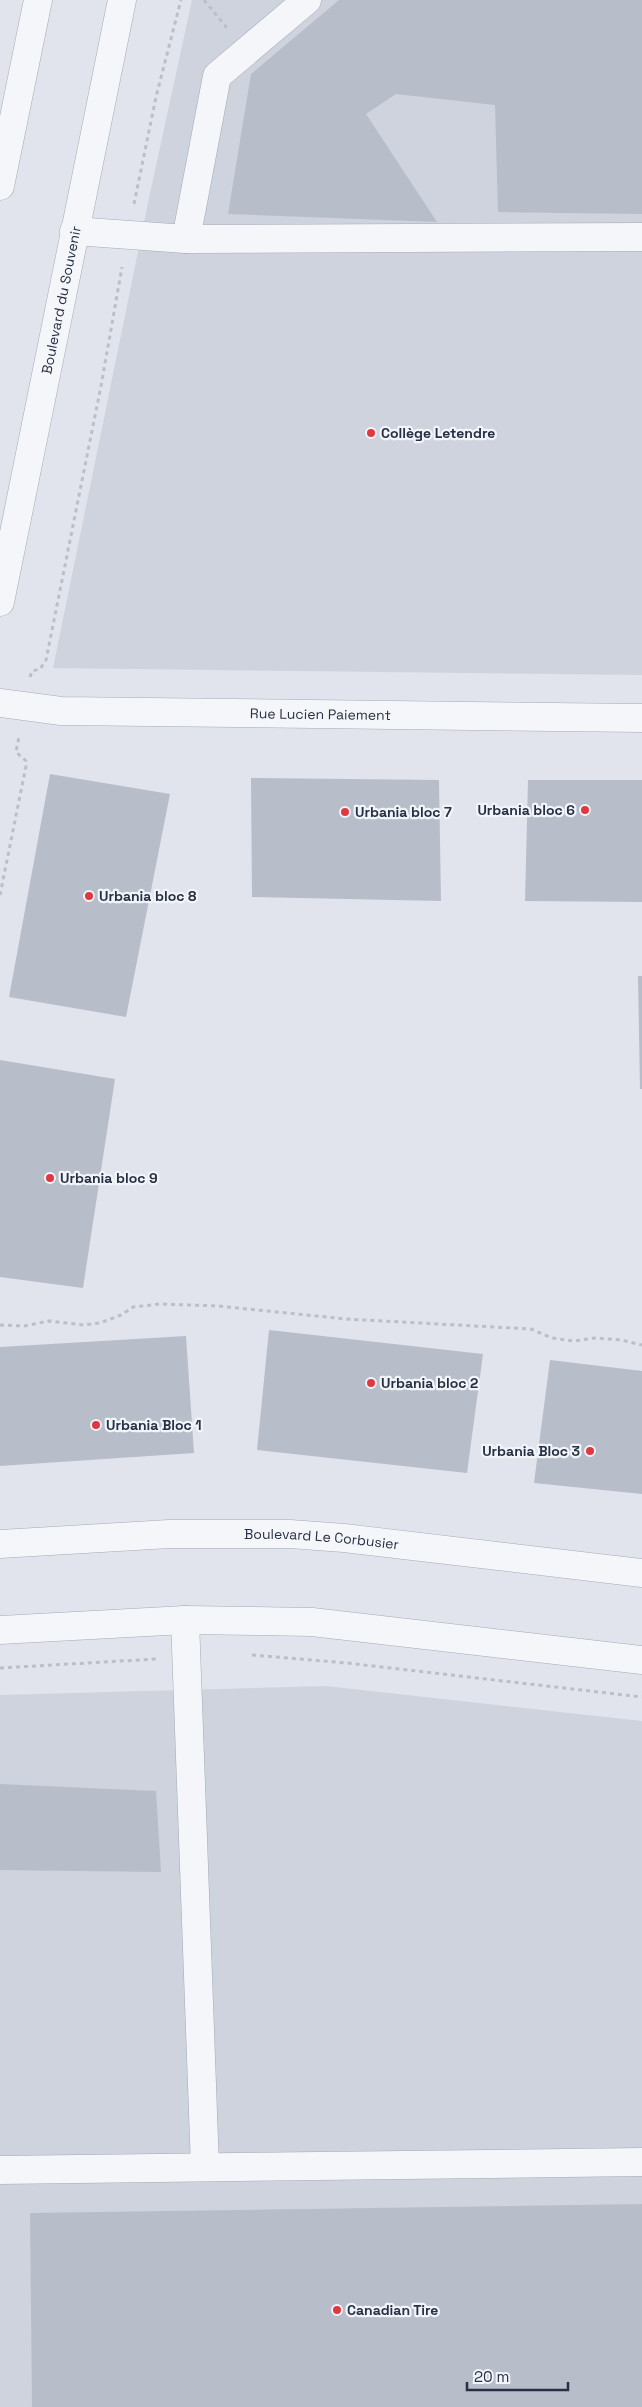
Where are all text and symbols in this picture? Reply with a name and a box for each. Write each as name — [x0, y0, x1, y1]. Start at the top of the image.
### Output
street label: Boulevard du Souvenir — [37, 224, 85, 376]
place label: Collège Letendre — [381, 424, 495, 442]
marker: Collège Letendre — [365, 427, 377, 439]
street label: Rue Lucien Paiement — [250, 704, 391, 724]
place label: Urbania bloc 6 — [477, 801, 575, 819]
place label: Urbania bloc 7 — [355, 803, 452, 821]
marker: Urbania bloc 6 — [579, 804, 591, 816]
marker: Urbania bloc 7 — [339, 806, 351, 818]
place label: Urbania bloc 8 — [99, 887, 197, 905]
marker: Urbania bloc 8 — [83, 890, 95, 902]
place label: Urbania bloc 9 — [60, 1169, 158, 1187]
marker: Urbania bloc 9 — [44, 1172, 56, 1184]
place label: Urbania bloc 2 — [381, 1374, 478, 1392]
marker: Urbania bloc 2 — [365, 1377, 377, 1389]
place label: Urbania Bloc 1 — [106, 1416, 202, 1434]
marker: Urbania Bloc 1 — [90, 1419, 102, 1431]
place label: Urbania Bloc 3 — [482, 1442, 580, 1460]
marker: Urbania Bloc 3 — [584, 1445, 596, 1457]
street label: Boulevard Le Corbusier — [244, 1525, 400, 1553]
place label: Canadian Tire — [347, 2301, 438, 2319]
marker: Canadian Tire — [331, 2304, 343, 2316]
scale bar — [467, 2360, 568, 2392]
text: 20 m — [474, 2367, 509, 2386]

